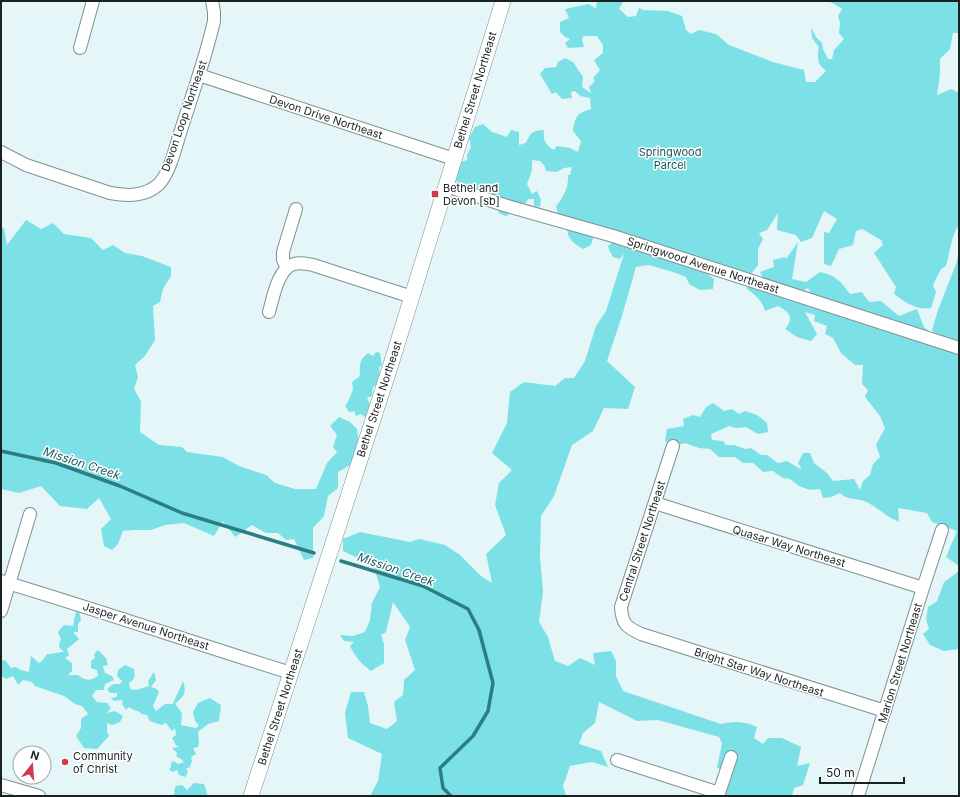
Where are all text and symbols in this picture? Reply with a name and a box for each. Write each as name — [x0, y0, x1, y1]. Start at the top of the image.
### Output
street label: Bethel Street Northeast — [451, 30, 500, 150]
street label: Devon Loop Northeast — [158, 58, 210, 174]
street label: Devon Drive Northeast — [268, 92, 385, 142]
park label: Springwood Parcel — [639, 145, 701, 172]
place label: Bethel and Devon [sb] — [443, 181, 500, 208]
marker: Bethel and Devon [sb] — [430, 189, 440, 199]
street label: Springwood Avenue Northeast — [625, 234, 781, 296]
street label: Bethel Street Northeast — [354, 339, 405, 459]
water label: Mission Creek — [41, 443, 123, 483]
street label: Central Street Northeast — [616, 478, 668, 603]
street label: Quasar Way Northeast — [731, 522, 848, 570]
water label: Mission Creek — [356, 549, 437, 589]
street label: Jasper Avenue Northeast — [81, 599, 211, 653]
street label: Marion Street Northeast — [875, 601, 925, 725]
street label: Bright Star Way Northeast — [693, 644, 826, 700]
street label: Bethel Street Northeast — [255, 647, 306, 767]
north arrow — [12, 745, 52, 785]
text: N — [29, 748, 41, 763]
place label: Community of Christ — [73, 749, 133, 776]
marker: Community of Christ — [60, 757, 70, 767]
scale bar — [820, 759, 904, 785]
text: 50 m — [826, 765, 855, 780]

